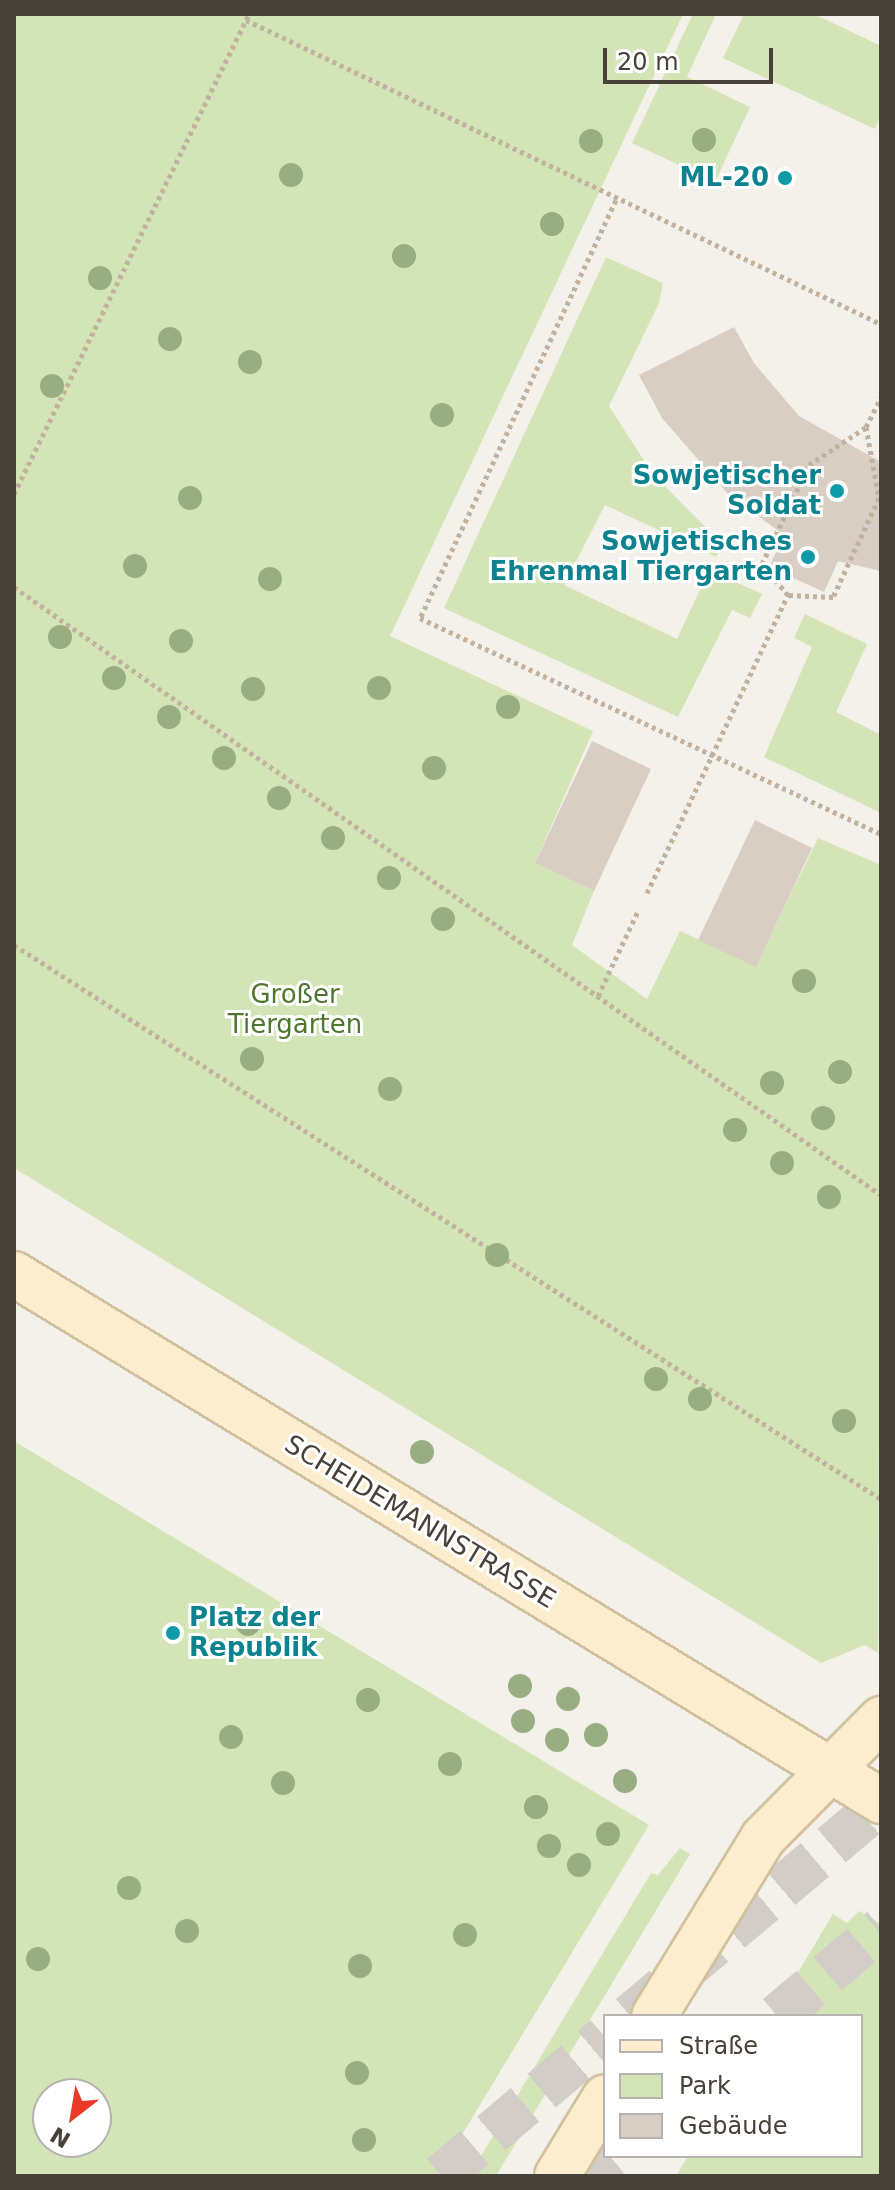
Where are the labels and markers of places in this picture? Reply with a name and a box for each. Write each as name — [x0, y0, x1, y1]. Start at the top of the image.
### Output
place label: ML-20 — [680, 162, 769, 194]
marker: ML-20 — [776, 169, 794, 187]
place label: Sowjetischer Soldat — [633, 460, 821, 522]
marker: Sowjetischer Soldat — [828, 482, 846, 500]
place label: Sowjetisches Ehrenmal Tiergarten — [490, 526, 792, 588]
marker: Sowjetisches Ehrenmal Tiergarten — [799, 548, 817, 566]
place label: Platz der Republik — [189, 1602, 320, 1664]
marker: Platz der Republik — [164, 1624, 182, 1642]

